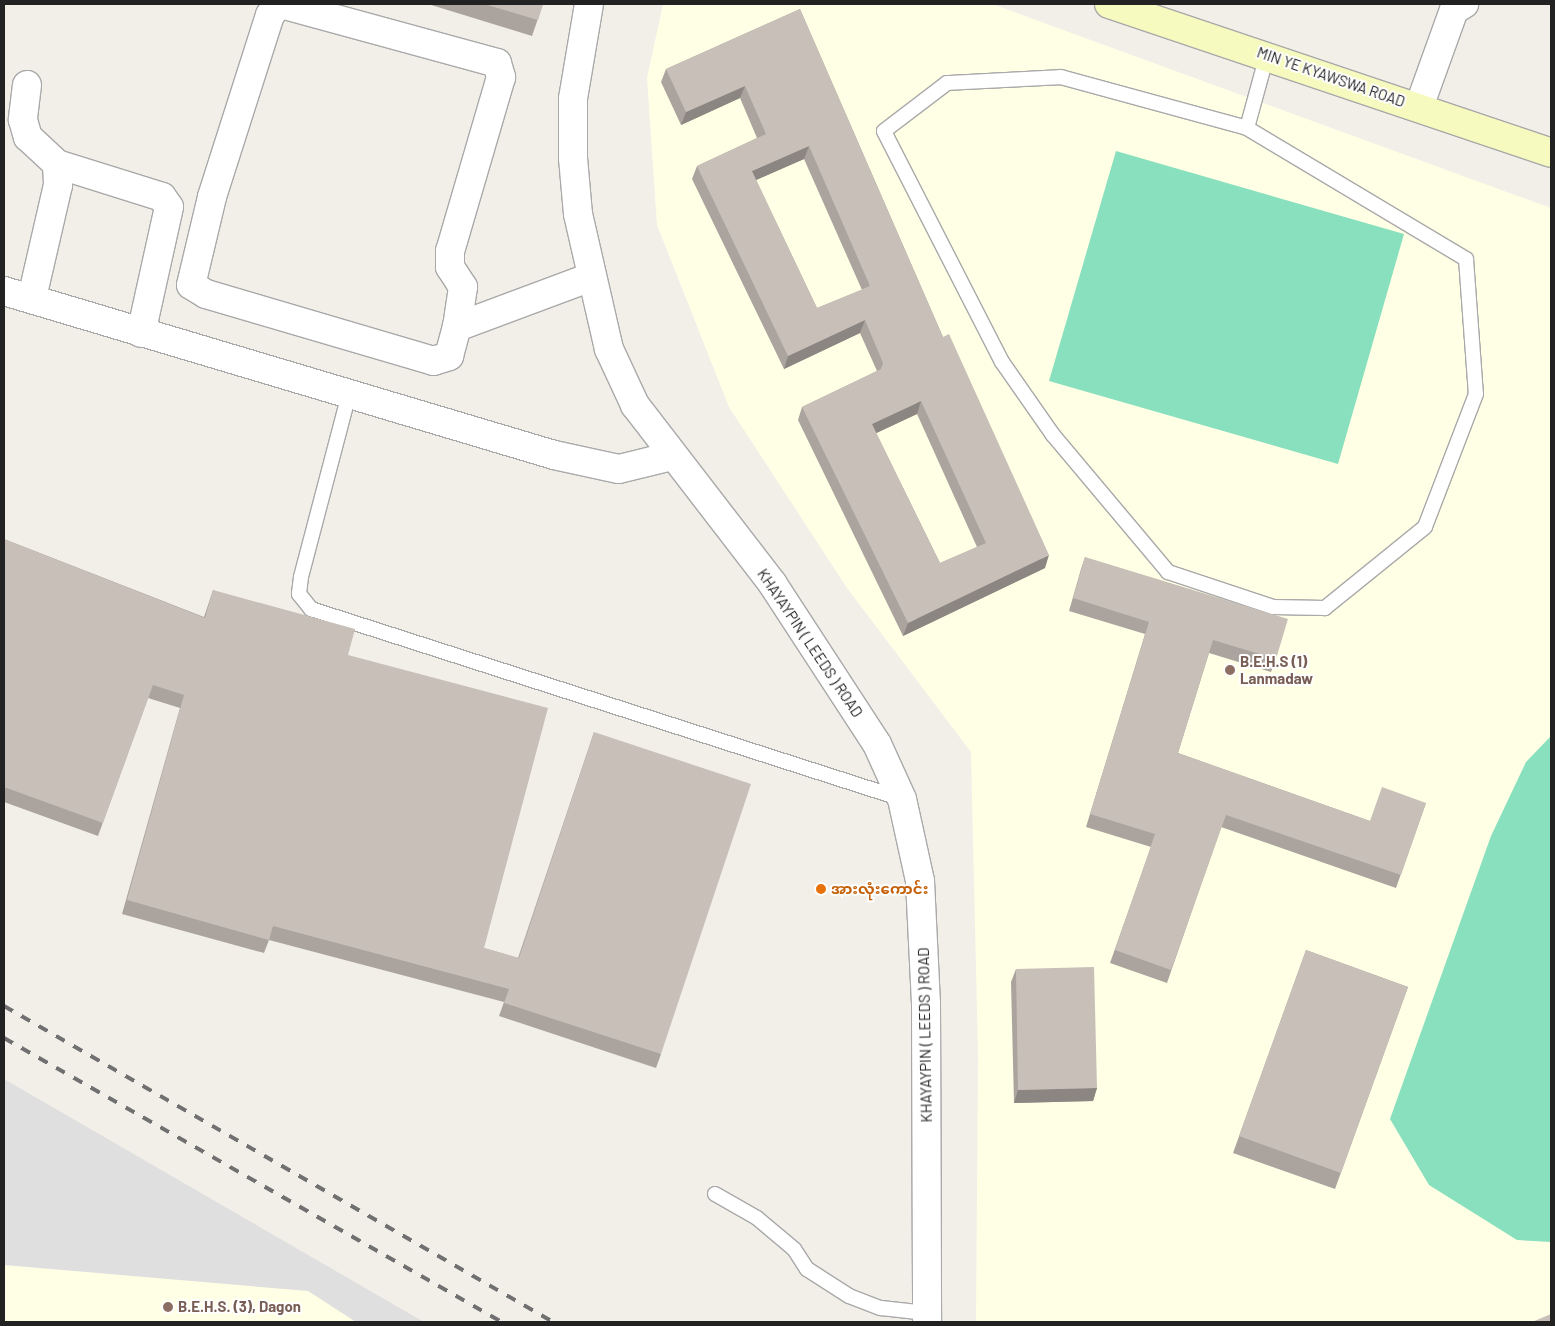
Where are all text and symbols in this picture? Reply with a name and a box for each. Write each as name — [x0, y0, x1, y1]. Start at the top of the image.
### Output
street label: MIN YE KYAWSWA ROAD — [1255, 43, 1407, 111]
street label: KHAYAYPIN ( LEEDS ) ROAD — [754, 565, 866, 721]
place label: B.E.H.S (1) Lanmadaw — [1240, 652, 1313, 687]
marker: B.E.H.S (1) Lanmadaw — [1224, 664, 1236, 676]
place label: အားလုံးကောင်း — [831, 880, 928, 898]
marker: အားလုံးကောင်း — [815, 883, 827, 895]
street label: KHAYAYPIN ( LEEDS ) ROAD — [914, 947, 936, 1123]
place label: B.E.H.S. (3), Dagon — [178, 1298, 301, 1316]
marker: B.E.H.S. (3), Dagon — [162, 1301, 174, 1313]

